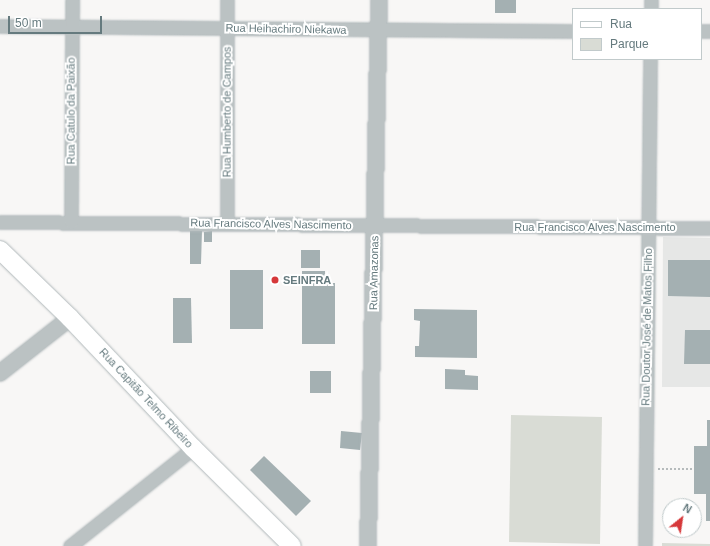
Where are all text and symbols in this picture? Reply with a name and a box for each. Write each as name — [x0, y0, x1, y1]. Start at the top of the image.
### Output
scale bar — [10, 8, 104, 34]
legend — [572, 8, 702, 60]
text: 50 m — [15, 16, 42, 30]
text: Rua — [610, 17, 632, 31]
street label: Rua Heihachiro Niekawa — [225, 21, 347, 37]
text: Parque — [610, 37, 649, 51]
street label: Rua Humberto de Campos — [220, 47, 234, 177]
street label: Rua Catulo da Paixão — [64, 57, 78, 165]
street label: Rua Francisco Alves Nascimento — [190, 216, 352, 232]
street label: Rua Francisco Alves Nascimento — [514, 220, 676, 234]
street label: Rua Amazonas — [367, 235, 381, 311]
street label: Rua Doutor José de Matos Filho — [639, 248, 655, 406]
place label: SEINFRA — [283, 273, 331, 287]
marker: SEINFRA — [270, 275, 280, 285]
street label: Rua Capitão Telmo Ribeiro — [96, 345, 196, 451]
north arrow — [662, 498, 702, 538]
text: N — [681, 501, 694, 516]

